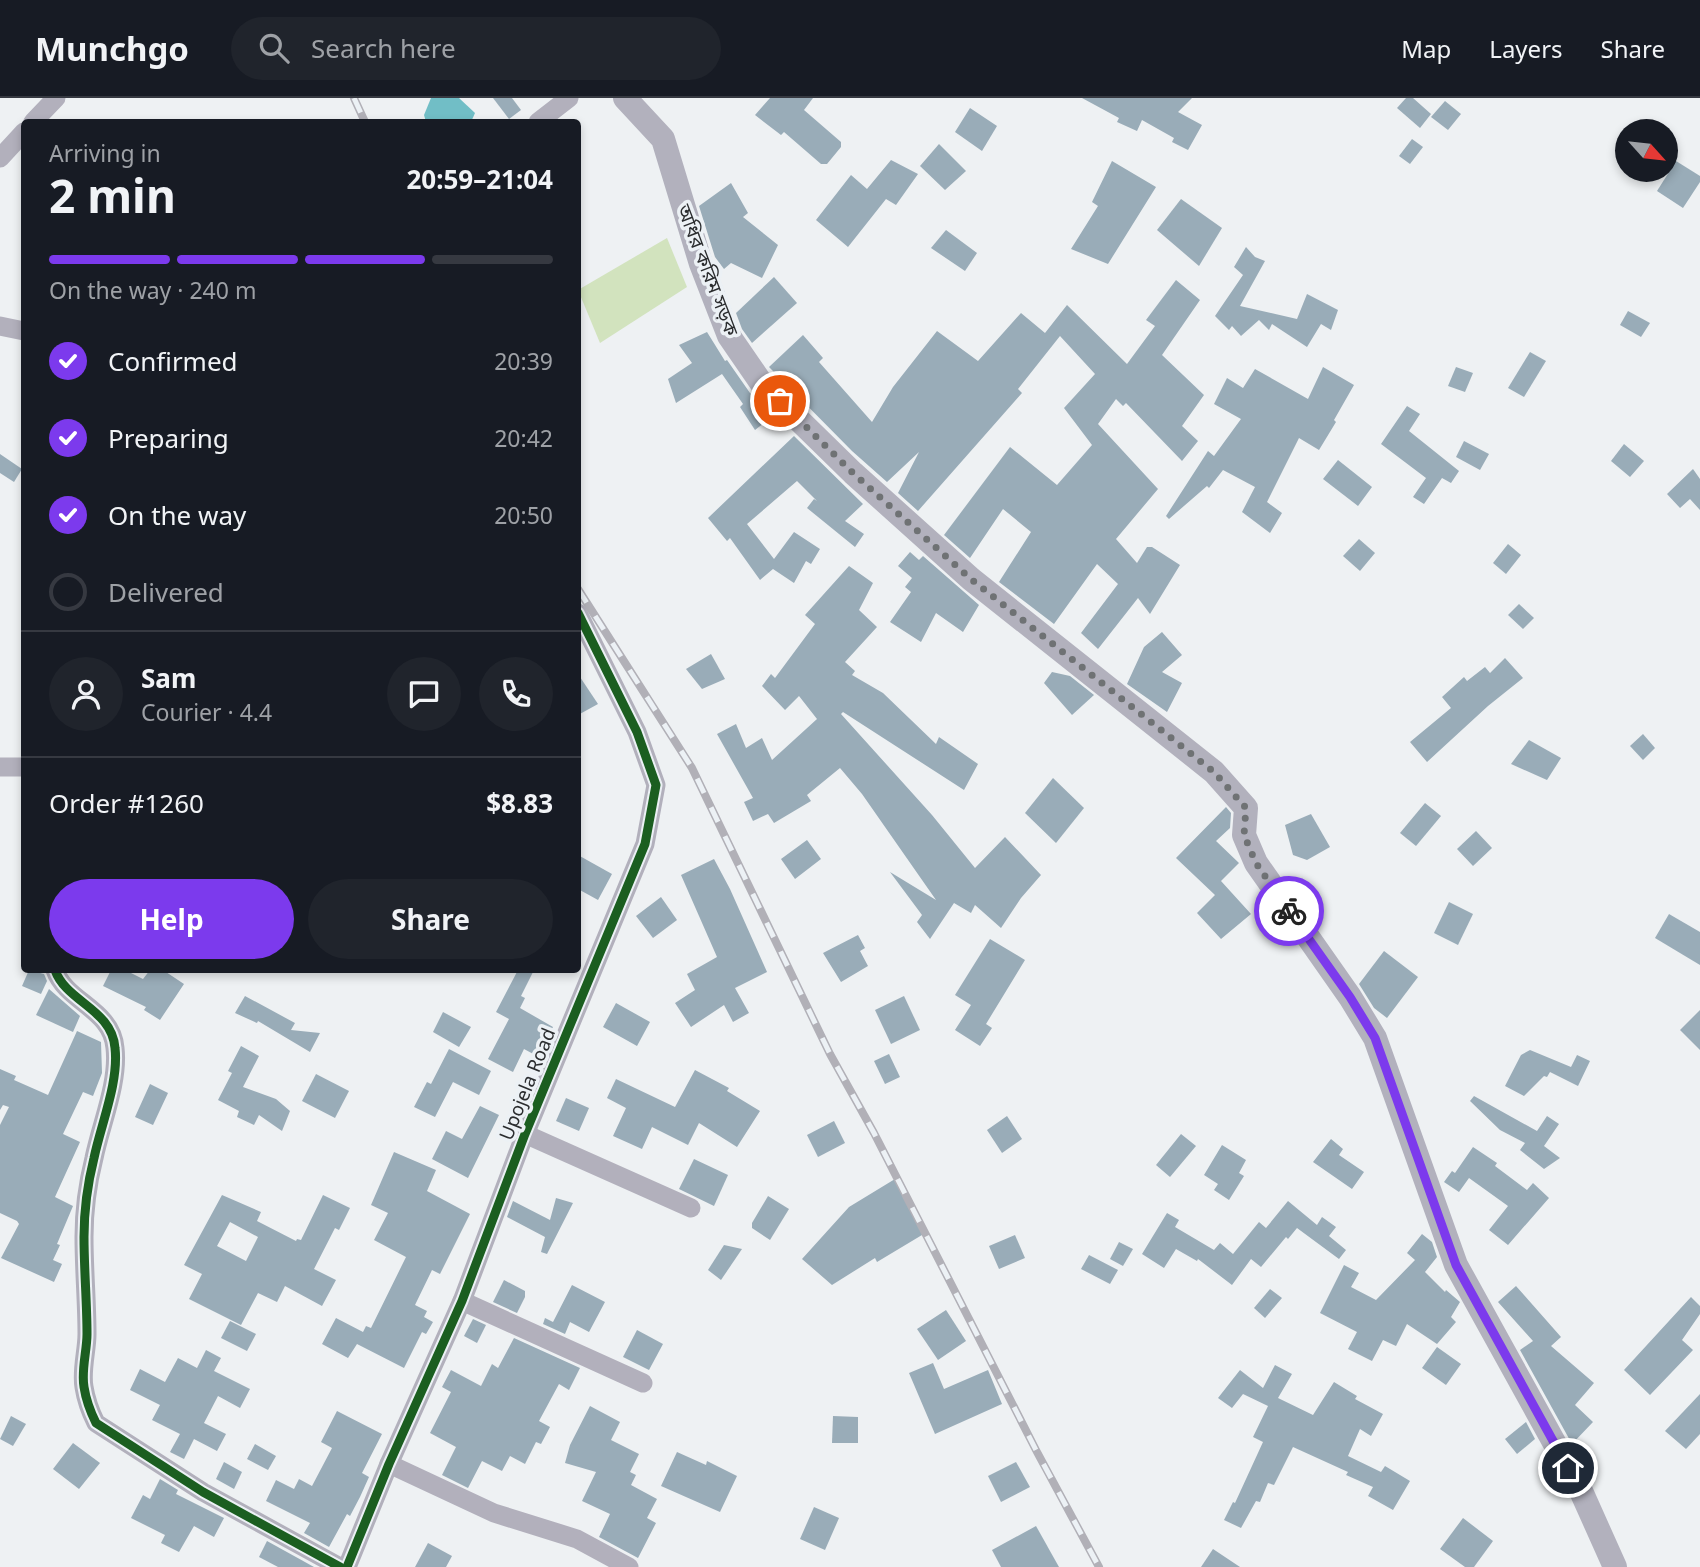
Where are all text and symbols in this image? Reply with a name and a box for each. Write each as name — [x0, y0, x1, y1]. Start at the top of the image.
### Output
search box — [231, 17, 721, 80]
text: Munchgo — [35, 26, 189, 71]
icon: search — [255, 29, 293, 67]
text: Search here — [311, 30, 456, 66]
text: Map — [1401, 32, 1451, 65]
text: Layers — [1489, 32, 1563, 65]
text: Share — [1601, 32, 1665, 65]
north arrow — [1615, 119, 1678, 182]
map controls — [1615, 119, 1678, 182]
text: Arriving in — [49, 137, 161, 169]
text: 20:59–21:04 — [406, 161, 553, 197]
text: 2 min — [49, 164, 176, 226]
street label: অধির করিম সড়ক — [671, 200, 745, 340]
text: On the way · 240 m — [49, 274, 256, 306]
icon: check — [49, 342, 87, 380]
text: Confirmed — [108, 343, 238, 379]
text: 20:39 — [494, 345, 553, 377]
pin — [750, 371, 810, 431]
icon: bag — [761, 382, 799, 420]
icon: check — [49, 419, 87, 457]
text: Preparing — [108, 420, 229, 456]
text: 20:42 — [494, 422, 553, 454]
icon: check — [49, 496, 87, 534]
text: On the way — [108, 497, 246, 533]
text: 20:50 — [494, 499, 553, 531]
text: Delivered — [108, 574, 224, 610]
button: person — [49, 657, 123, 731]
button: chat — [387, 657, 461, 731]
button: phone — [479, 657, 553, 731]
text: Sam — [141, 660, 196, 696]
text: Courier · 4.4 — [141, 696, 272, 728]
text: Order #1260 — [49, 785, 204, 821]
text: $8.83 — [486, 785, 553, 821]
courier — [1254, 876, 1324, 946]
button: Help — [49, 879, 294, 959]
button: Share — [308, 879, 553, 959]
icon: bike — [1270, 892, 1308, 930]
street label: Upojela Road — [493, 1024, 561, 1144]
pin — [1538, 1438, 1598, 1498]
icon: home — [1549, 1449, 1587, 1487]

